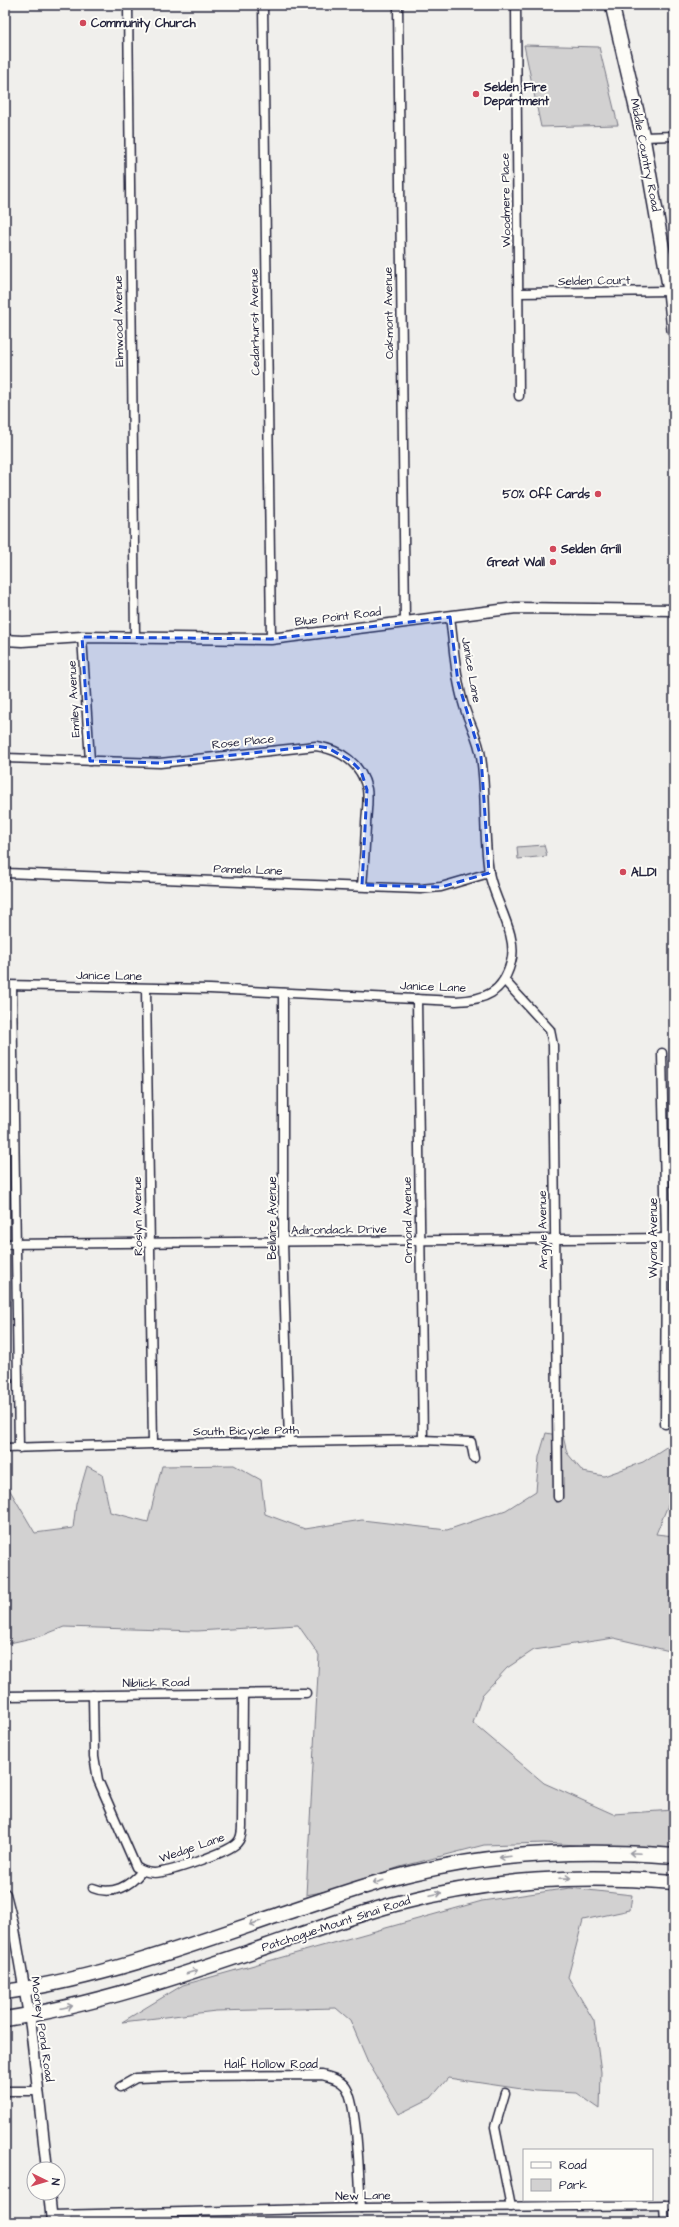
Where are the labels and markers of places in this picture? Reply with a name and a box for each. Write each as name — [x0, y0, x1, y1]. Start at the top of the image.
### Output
place label: Community Church — [91, 15, 197, 33]
marker: Community Church — [78, 18, 88, 28]
place label: Selden Fire Department — [483, 79, 549, 111]
marker: Selden Fire Department — [471, 89, 481, 99]
place label: 50% Off Cards — [502, 486, 590, 503]
marker: 50% Off Cards — [593, 489, 603, 499]
place label: Selden Grill — [560, 541, 621, 558]
marker: Selden Grill — [548, 544, 558, 554]
place label: Great Wall — [487, 554, 545, 571]
marker: Great Wall — [548, 557, 558, 567]
place label: ALDI — [631, 864, 657, 881]
marker: ALDI — [618, 867, 628, 877]

